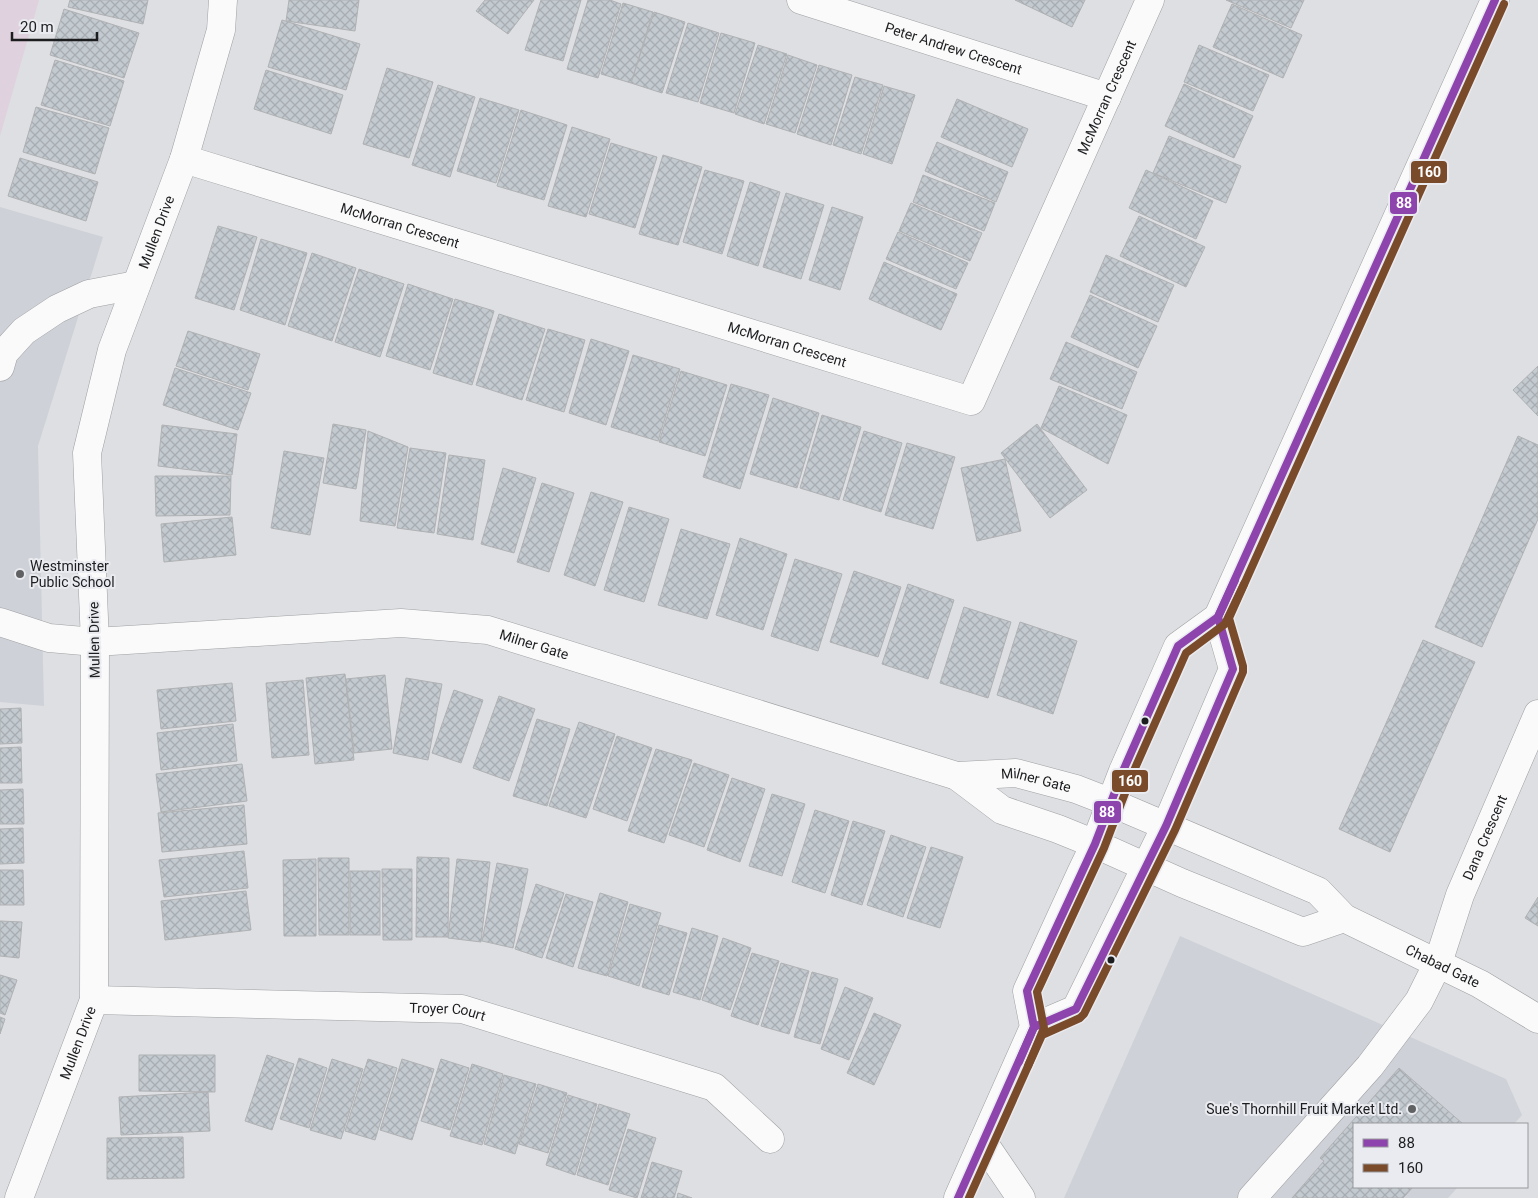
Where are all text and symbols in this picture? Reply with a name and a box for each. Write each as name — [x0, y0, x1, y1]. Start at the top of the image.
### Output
scale bar — [12, 10, 98, 42]
text: 20 m — [20, 18, 54, 36]
street label: Peter Andrew Crescent — [883, 19, 1024, 78]
street label: McMorran Crescent — [1074, 37, 1139, 157]
line badge: 160 — [1410, 160, 1448, 184]
text: 160 — [1417, 164, 1441, 180]
line badge: 88 — [1389, 191, 1418, 215]
street label: Mullen Drive — [135, 193, 178, 271]
text: 88 — [1396, 195, 1412, 211]
street label: McMorran Crescent — [339, 200, 462, 251]
street label: McMorran Crescent — [726, 319, 849, 370]
place label: Westminster Public School — [30, 558, 115, 590]
marker: Westminster Public School — [14, 568, 26, 580]
street label: Mullen Drive — [85, 601, 103, 679]
street label: Milner Gate — [498, 626, 571, 663]
unlabelled marker — [1140, 716, 1150, 726]
street label: Milner Gate — [1001, 765, 1073, 795]
line badge: 160 — [1111, 769, 1149, 793]
text: 160 — [1118, 773, 1142, 789]
street label: Dana Crescent — [1459, 792, 1510, 883]
line badge: 88 — [1093, 800, 1122, 824]
text: 88 — [1099, 804, 1115, 820]
street label: Chabad Gate — [1403, 941, 1482, 991]
unlabelled marker — [1106, 955, 1116, 965]
street label: Troyer Court — [409, 1000, 488, 1024]
street label: Mullen Drive — [57, 1004, 99, 1082]
place label: Sue's Thornhill Fruit Market Ltd. — [1206, 1101, 1402, 1117]
marker: Sue's Thornhill Fruit Market Ltd. — [1406, 1103, 1418, 1115]
legend — [1353, 1123, 1528, 1188]
text: 88 — [1398, 1134, 1415, 1152]
text: 160 — [1398, 1159, 1423, 1177]

